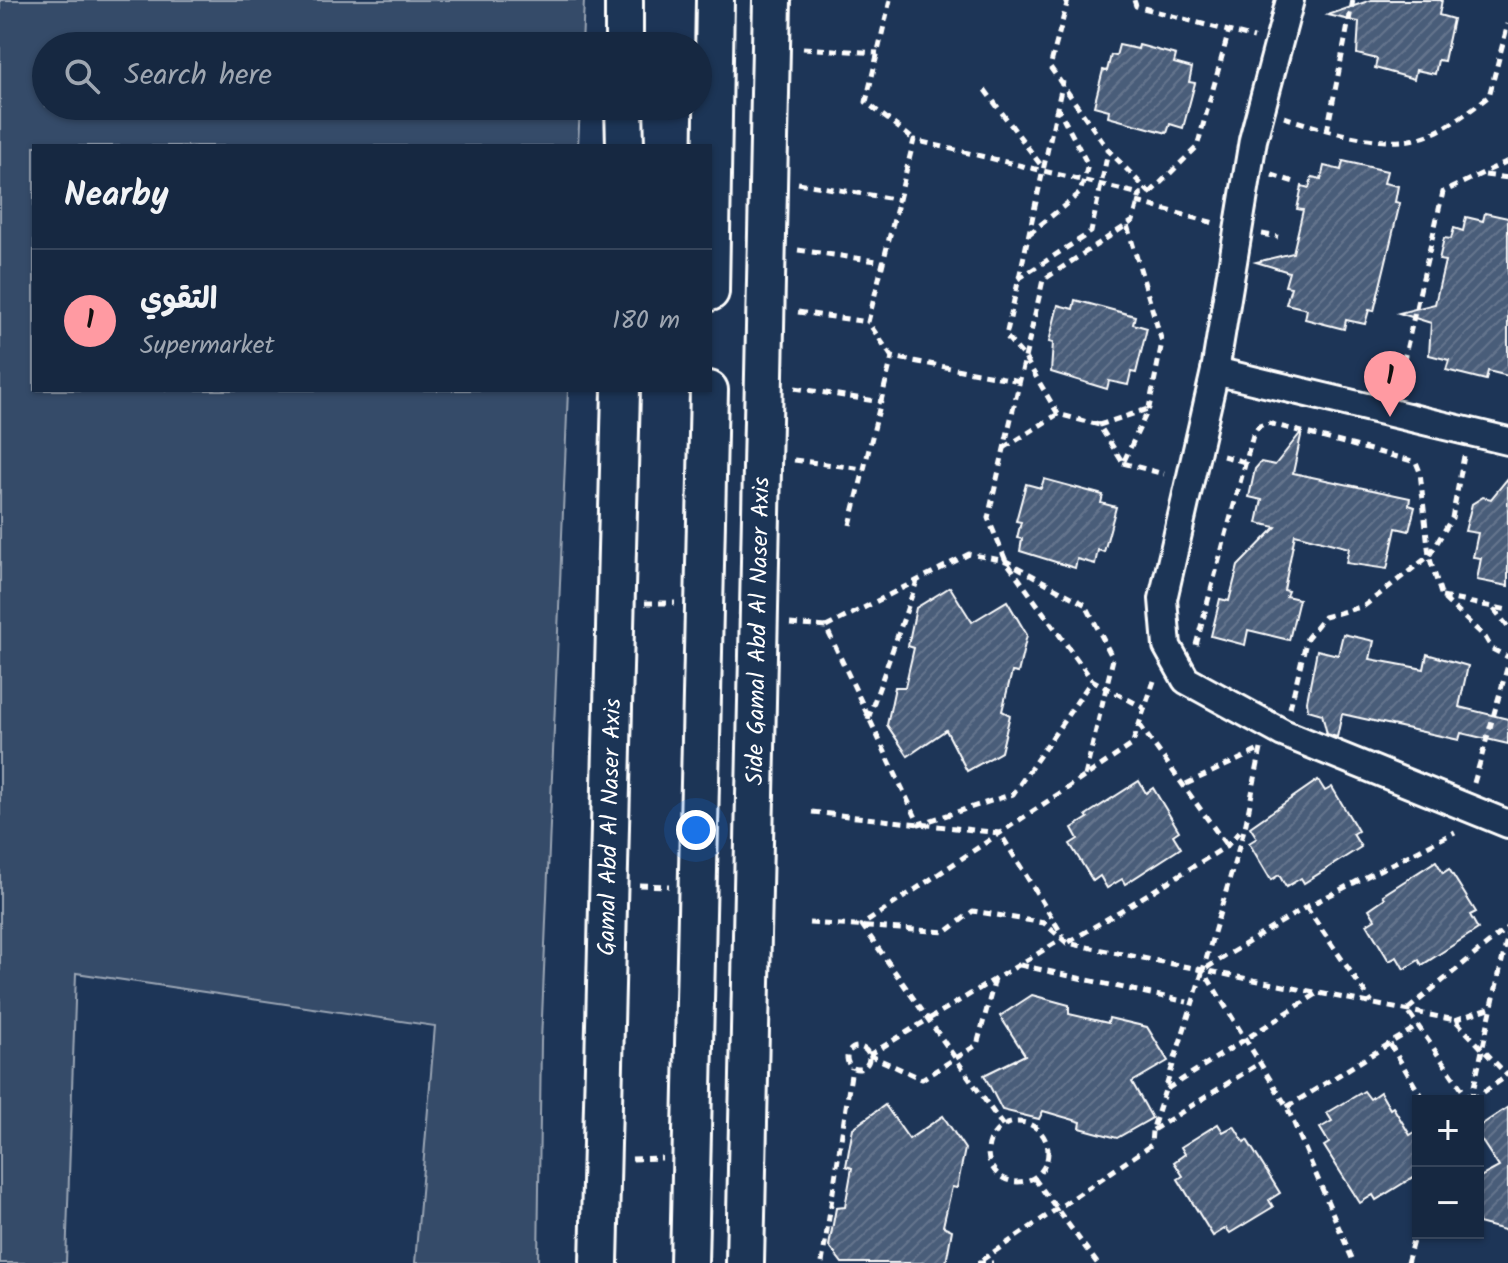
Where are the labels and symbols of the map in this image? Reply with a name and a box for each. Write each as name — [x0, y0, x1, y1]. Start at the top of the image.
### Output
pin: 1 — [1364, 351, 1416, 417]
street label: Side Gamal Abd Al Naser Axis — [736, 476, 781, 786]
street label: Gamal Abd Al Naser Axis — [587, 698, 633, 956]
your location — [676, 810, 716, 850]

